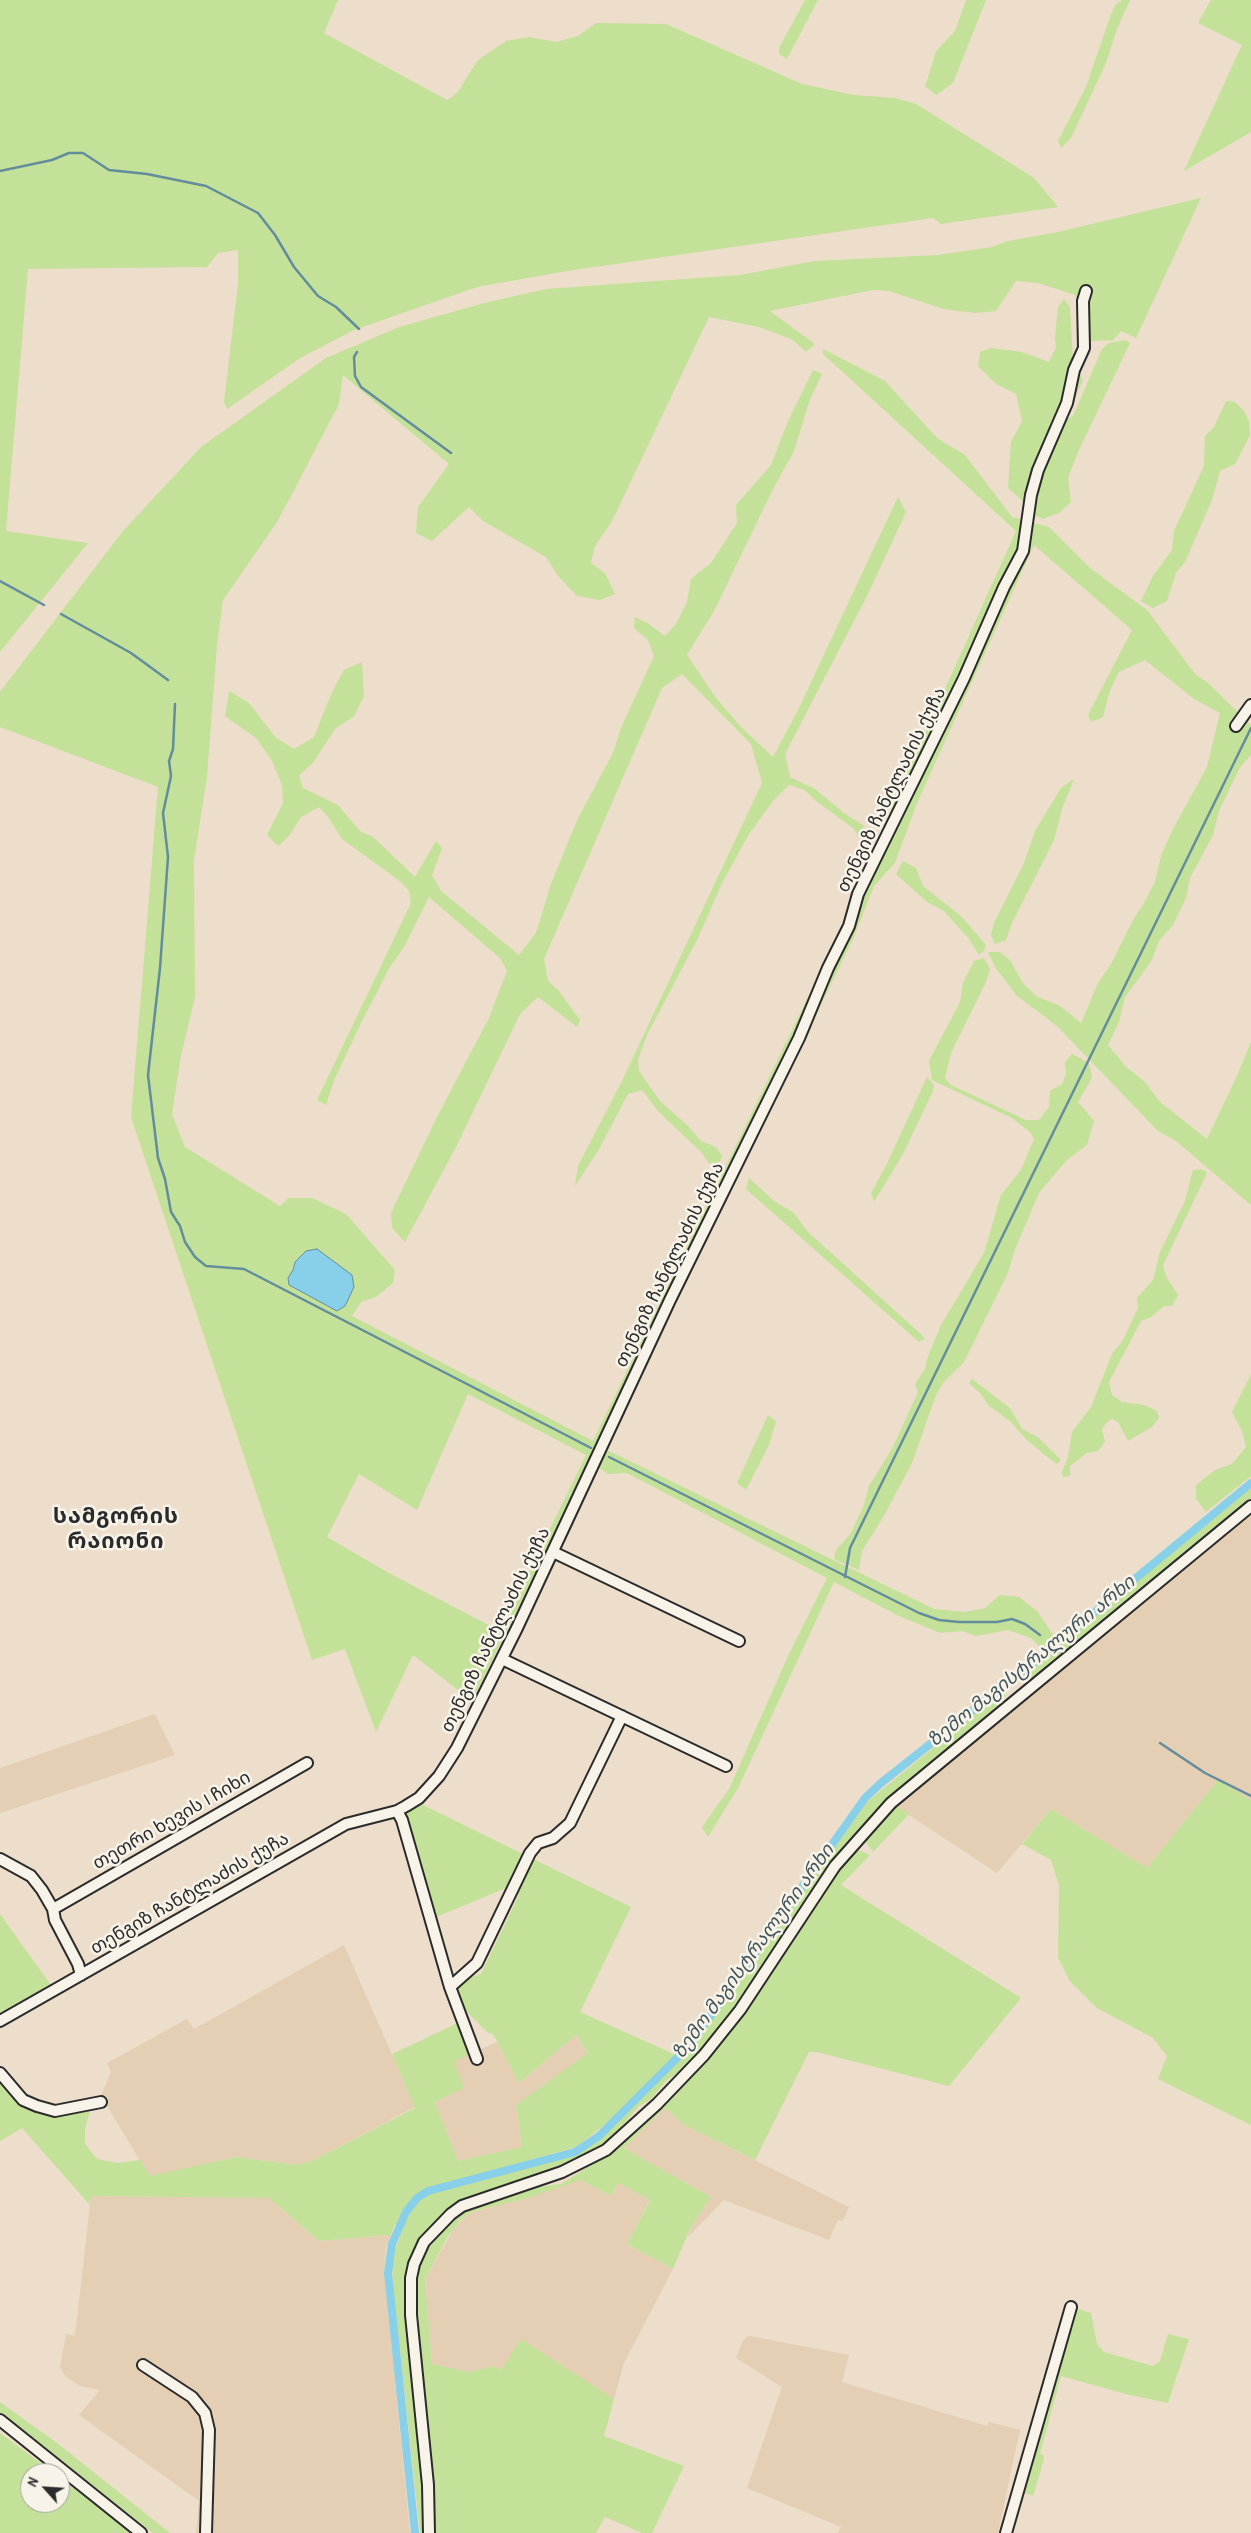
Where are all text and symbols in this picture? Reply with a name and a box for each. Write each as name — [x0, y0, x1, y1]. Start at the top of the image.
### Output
street label: თენგიზ ჩანტლაძის ქუჩა — [833, 684, 951, 896]
street label: თენგიზ ჩანტლაძის ქუჩა — [611, 1159, 729, 1371]
district label: სამგორის რაიონი — [52, 1504, 180, 1555]
street label: თენგიზ ჩანტლაძის ქუჩა — [437, 1524, 555, 1736]
water label: ზემო მაგისტრალური არხი — [924, 1571, 1140, 1753]
street label: თეთრი ხევის I ჩიხი — [89, 1767, 255, 1875]
street label: თენგიზ ჩანტლაძის ქუჩა — [87, 1828, 293, 1960]
water label: ზემო მაგისტრალური არხი — [668, 1840, 840, 2064]
north arrow — [20, 2463, 70, 2513]
text: N — [22, 2474, 42, 2489]

